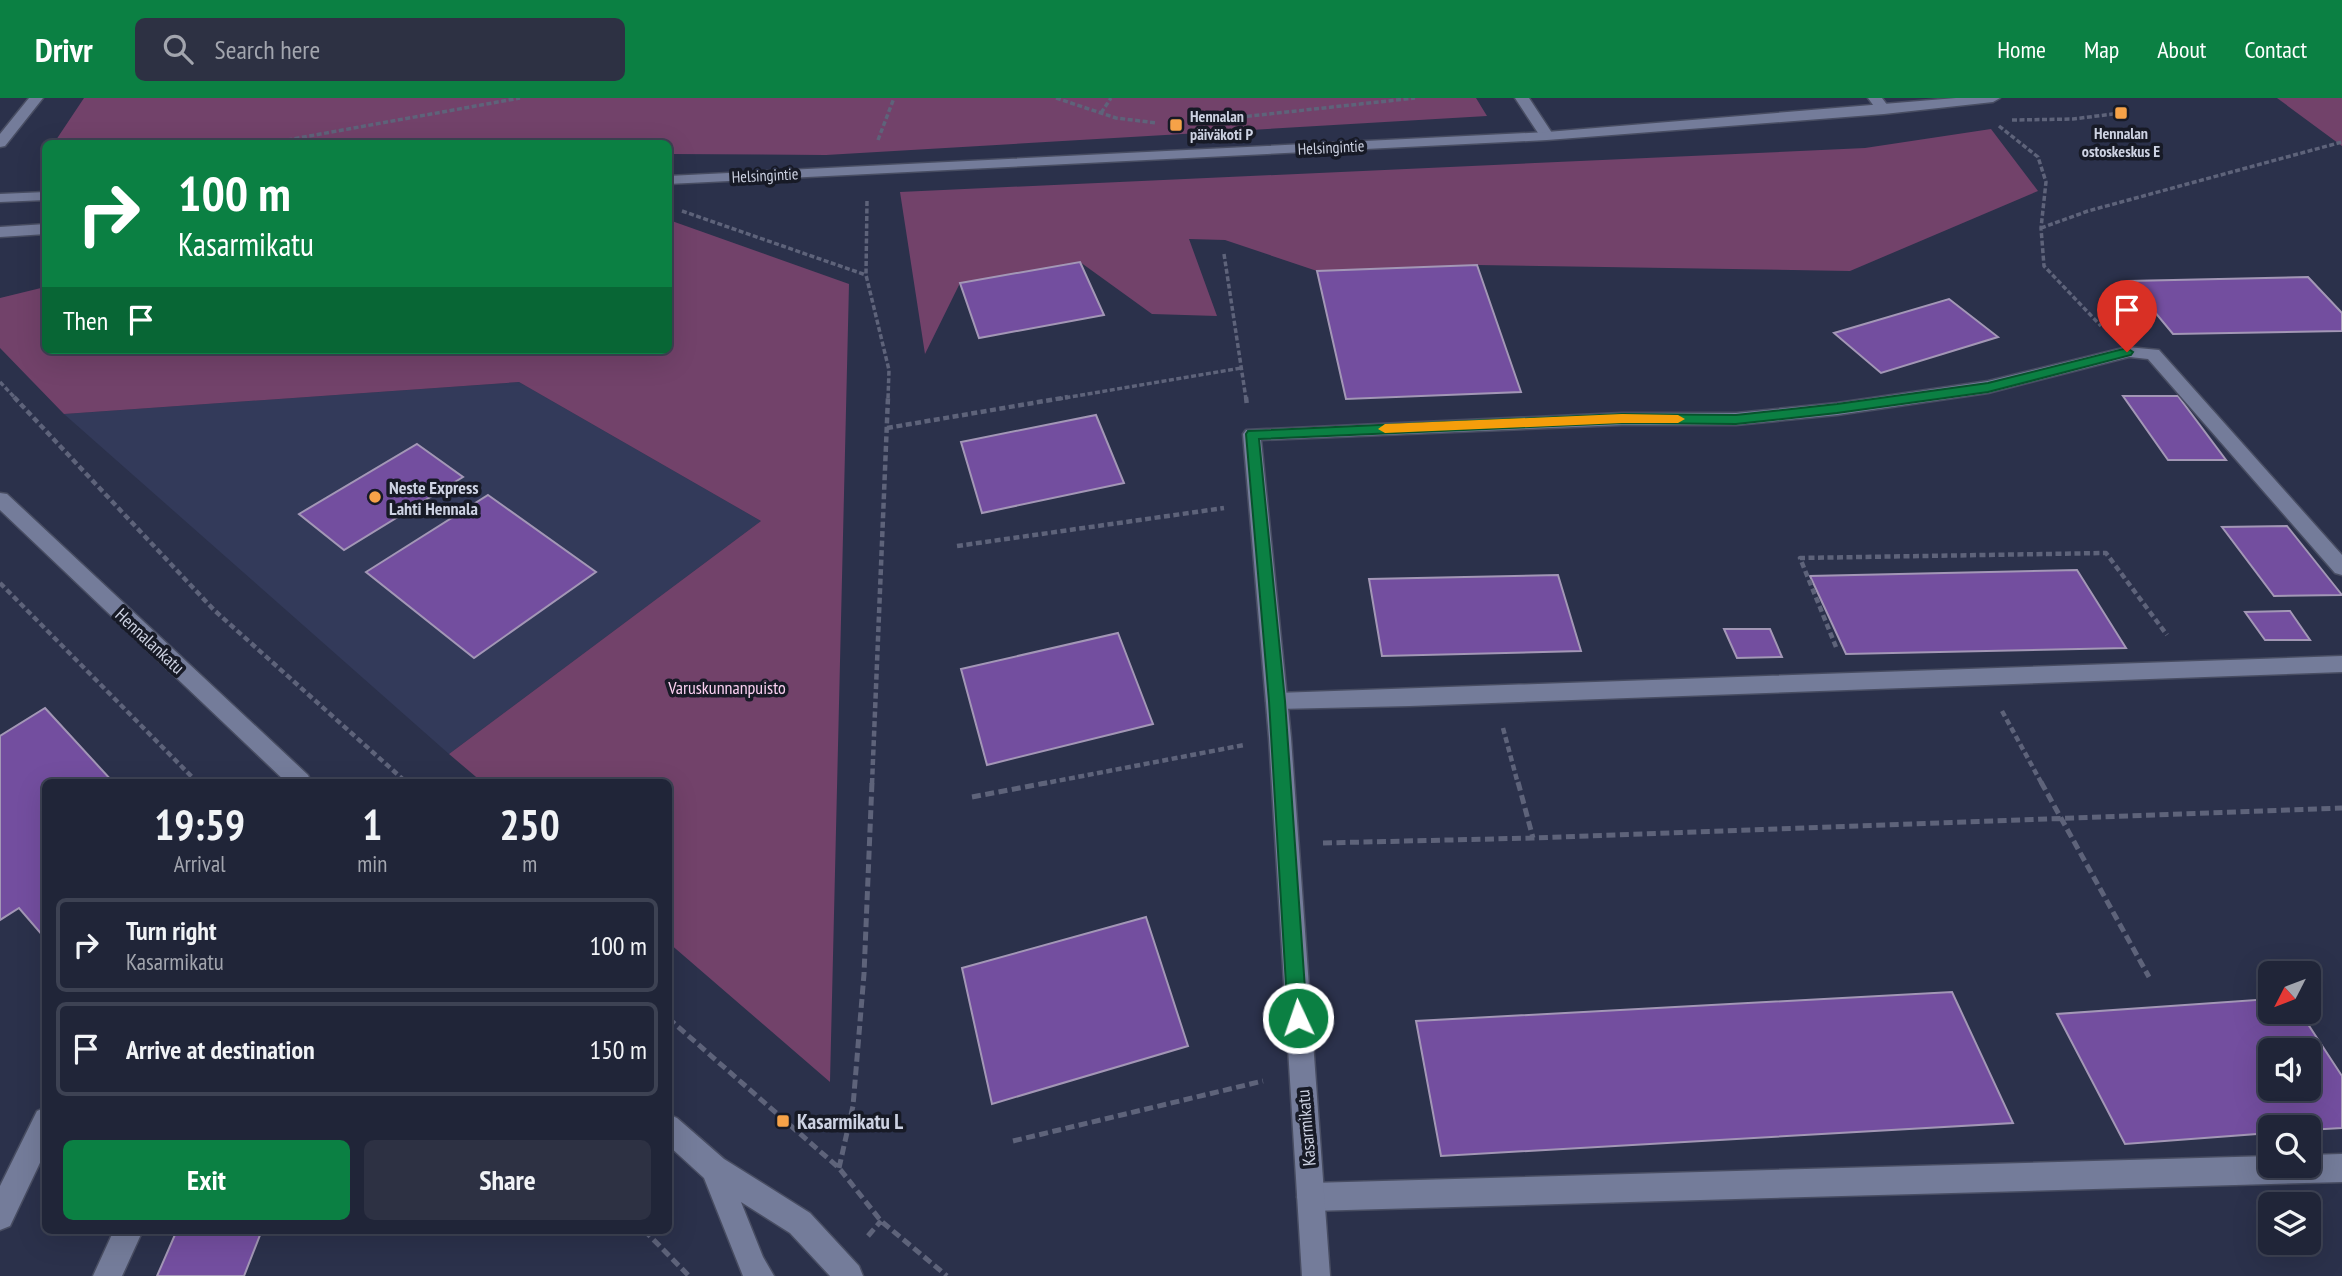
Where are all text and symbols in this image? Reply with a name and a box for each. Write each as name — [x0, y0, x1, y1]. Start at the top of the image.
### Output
search box — [135, 18, 625, 81]
text: Drivr — [35, 28, 93, 71]
icon: search — [159, 30, 197, 68]
text: Search here — [215, 33, 320, 66]
text: Home — [1997, 34, 2046, 65]
text: Map — [2084, 34, 2119, 65]
text: About — [2157, 34, 2206, 65]
text: Contact — [2244, 34, 2307, 65]
marker: Hennalan ostoskeskus E — [2113, 105, 2129, 121]
place label: Hennalan päiväkoti P — [1190, 106, 1253, 144]
marker: Hennalan päiväkoti P — [1168, 117, 1184, 133]
place label: Hennalan ostoskeskus E — [2082, 123, 2160, 161]
street label: Helsingintie — [1297, 135, 1365, 159]
text: 100 m — [178, 161, 291, 225]
street label: Helsingintie — [731, 163, 799, 187]
icon: right — [63, 168, 154, 259]
text: Kasarmikatu — [178, 223, 314, 265]
pin — [2097, 280, 2157, 352]
icon: arrive — [2108, 291, 2146, 329]
icon: arrive — [122, 301, 160, 339]
text: Then — [63, 304, 108, 337]
place label: Neste Express Lahti Hennala — [389, 476, 479, 520]
marker: Neste Express Lahti Hennala — [367, 489, 383, 505]
street label: Hennalankatu — [111, 603, 189, 679]
park label: Varuskunnanpuisto — [667, 676, 786, 699]
text: 19:59 — [154, 797, 245, 852]
text: 1 — [362, 797, 382, 852]
text: 250 — [500, 797, 560, 852]
text: Arrival — [174, 849, 226, 878]
text: min — [357, 849, 387, 878]
text: m — [522, 849, 537, 878]
text: Turn right — [126, 914, 217, 947]
icon: right — [67, 926, 105, 964]
text: 100 m — [589, 929, 647, 962]
text: Kasarmikatu — [126, 947, 224, 976]
north arrow — [2258, 961, 2320, 1024]
map controls — [2258, 961, 2321, 1255]
position arrow — [1261, 981, 1335, 1055]
icon: arrive — [67, 1030, 105, 1068]
text: Arrive at destination — [126, 1033, 315, 1066]
text: 150 m — [589, 1033, 647, 1066]
button: sound — [2258, 1038, 2321, 1101]
street label: Kasarmikatu — [1291, 1089, 1321, 1167]
place label: Kasarmikatu L — [797, 1108, 903, 1135]
marker: Kasarmikatu L — [775, 1113, 791, 1129]
button: search — [2258, 1115, 2321, 1178]
button: Exit — [63, 1140, 350, 1220]
button: Share — [364, 1140, 651, 1220]
button: layers — [2258, 1192, 2321, 1255]

